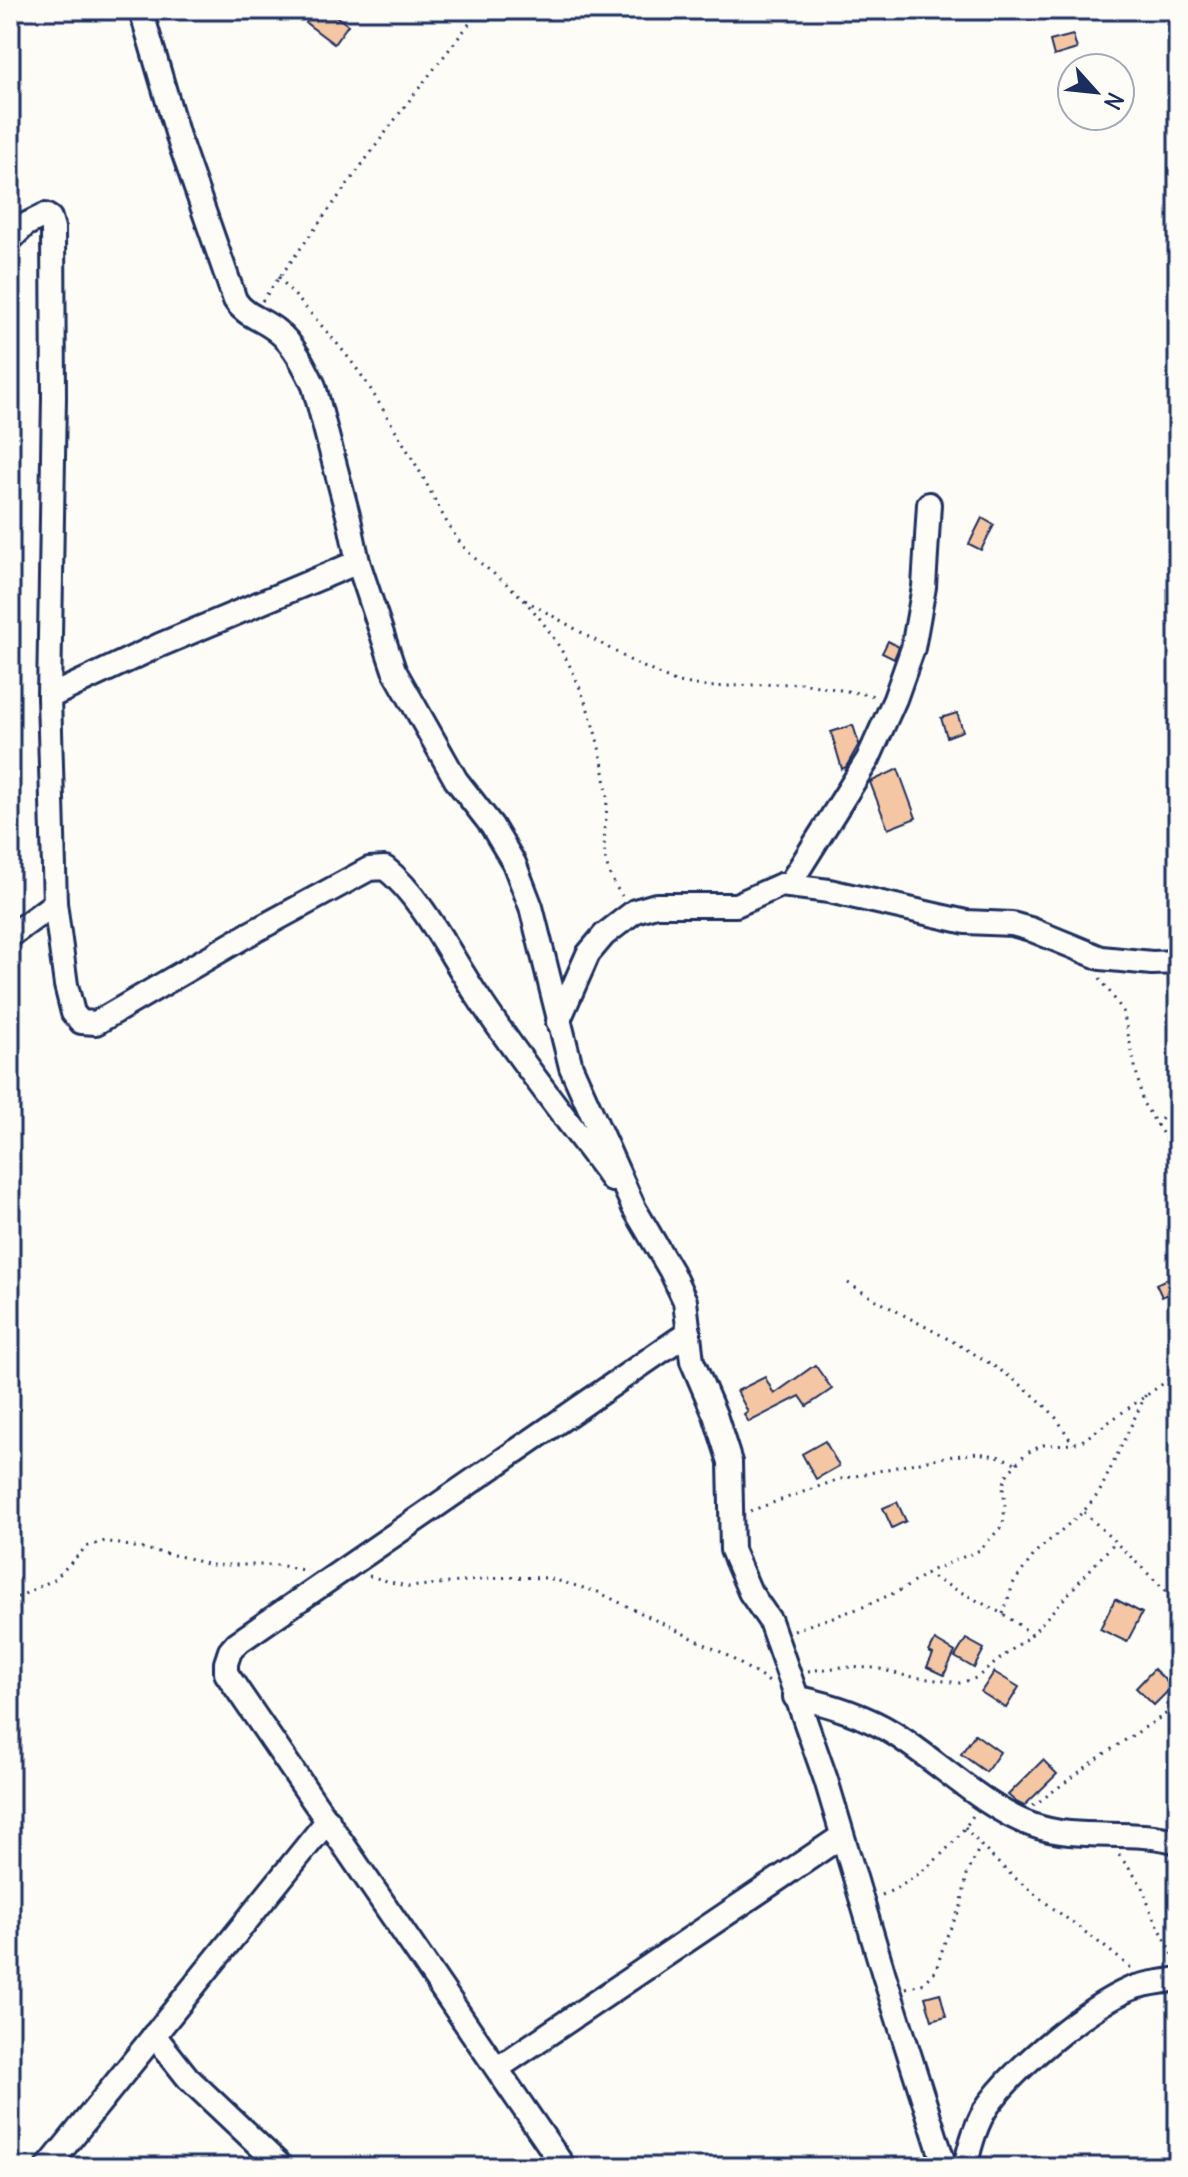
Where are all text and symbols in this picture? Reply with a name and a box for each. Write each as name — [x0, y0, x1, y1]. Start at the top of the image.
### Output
north arrow — [1056, 52, 1136, 132]
text: N — [1098, 88, 1130, 114]

